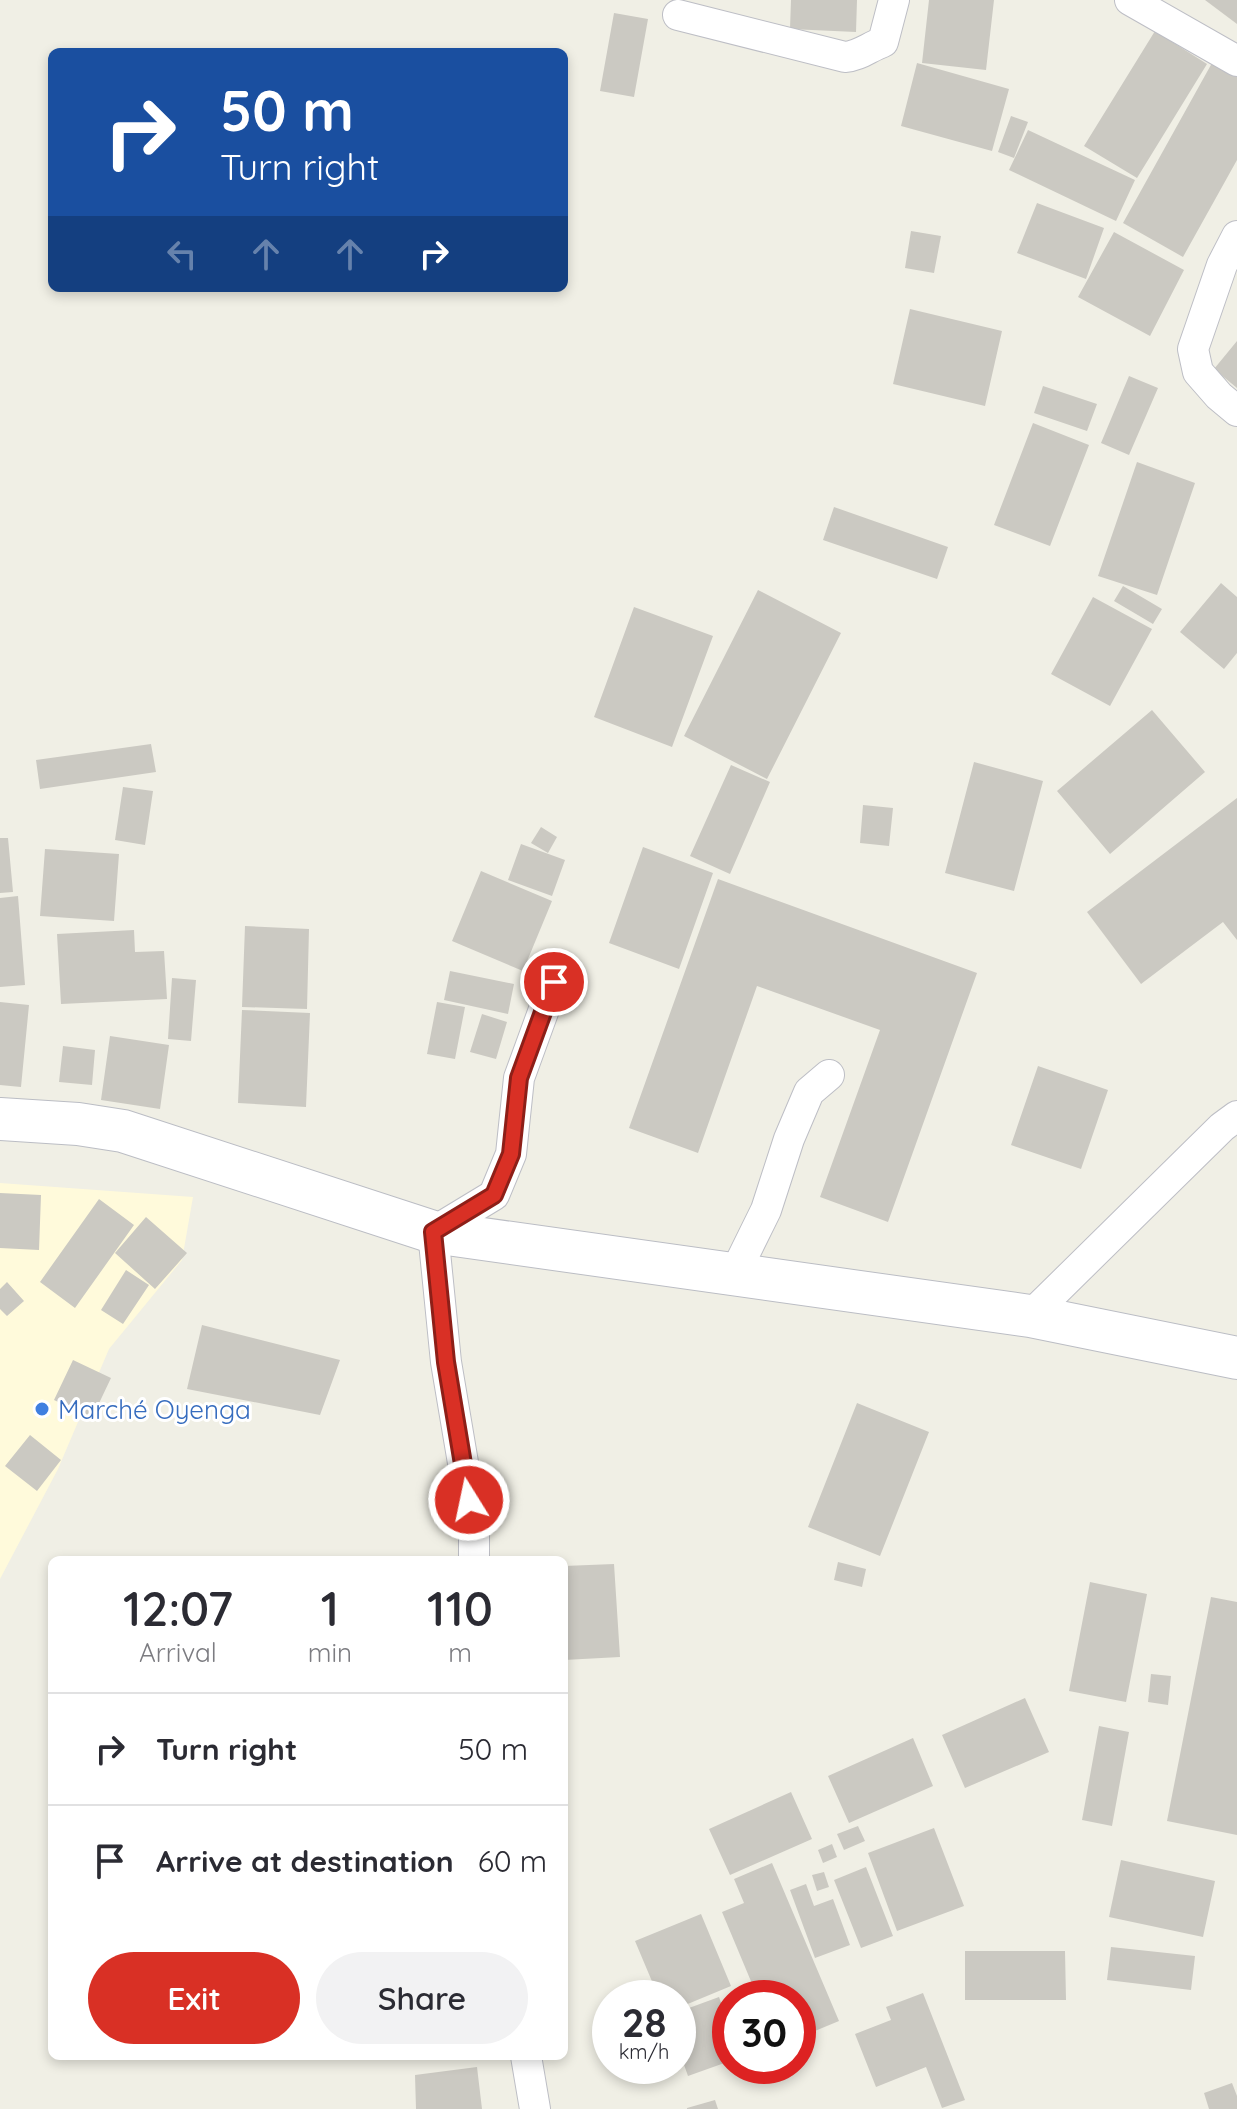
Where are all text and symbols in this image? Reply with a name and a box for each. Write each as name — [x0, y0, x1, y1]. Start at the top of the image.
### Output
text: 50 m — [220, 75, 354, 145]
icon: right — [88, 80, 192, 184]
text: Turn right — [220, 144, 379, 189]
icon: left — [160, 232, 204, 276]
icon: ahead — [244, 232, 288, 276]
icon: ahead — [328, 232, 372, 276]
icon: right — [412, 232, 456, 276]
pin — [520, 948, 588, 1016]
icon: arrive — [532, 960, 576, 1004]
place label: Marché Oyenga — [58, 1393, 251, 1426]
marker: Marché Oyenga — [33, 1400, 51, 1418]
position arrow — [427, 1458, 511, 1542]
text: 12:07 — [123, 1578, 233, 1638]
text: 1 — [321, 1578, 339, 1638]
text: 110 — [427, 1578, 493, 1638]
text: Arrival — [139, 1636, 217, 1669]
text: min — [308, 1636, 352, 1669]
text: m — [448, 1636, 472, 1669]
icon: right — [88, 1727, 132, 1771]
text: Turn right — [156, 1730, 297, 1768]
text: 50 m — [458, 1730, 528, 1768]
icon: arrive — [88, 1839, 132, 1883]
text: Arrive at destination — [156, 1842, 454, 1880]
text: 60 m — [478, 1842, 547, 1880]
button: Exit — [88, 1952, 300, 2044]
button: Share — [316, 1952, 528, 2044]
speed limit sign: 30 — [712, 1980, 816, 2084]
text: 28 — [622, 1997, 666, 2047]
text: km/h — [619, 2039, 669, 2064]

